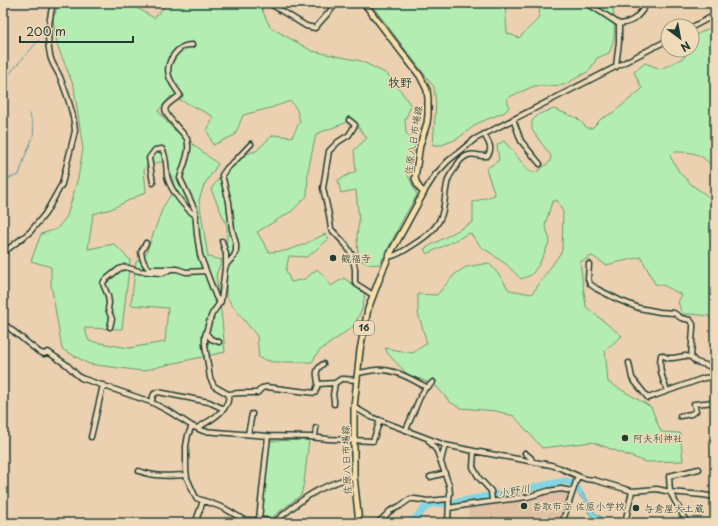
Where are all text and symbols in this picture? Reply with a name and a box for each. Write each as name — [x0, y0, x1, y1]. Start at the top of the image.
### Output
scale bar — [20, 18, 133, 44]
north arrow — [660, 18, 700, 58]
text: 200 m — [26, 22, 66, 40]
text: N — [677, 37, 694, 57]
district label: 牧野 — [388, 73, 412, 91]
street label: 佐原八日市場線 — [400, 104, 425, 176]
place label: 観福寺 — [341, 250, 371, 265]
marker: 観福寺 — [328, 253, 338, 263]
road number: 16 — [354, 321, 374, 335]
street label: 佐原八日市場線 — [337, 425, 354, 495]
place label: 阿夫利神社 — [633, 430, 683, 445]
marker: 阿夫利神社 — [620, 433, 630, 443]
water label: 小野川 — [496, 479, 532, 502]
place label: 香取市立 佐原小学校 — [532, 498, 625, 513]
place label: 与倉屋大土蔵 — [644, 500, 704, 515]
marker: 香取市立 佐原小学校 — [519, 501, 529, 511]
marker: 与倉屋大土蔵 — [631, 503, 641, 513]

